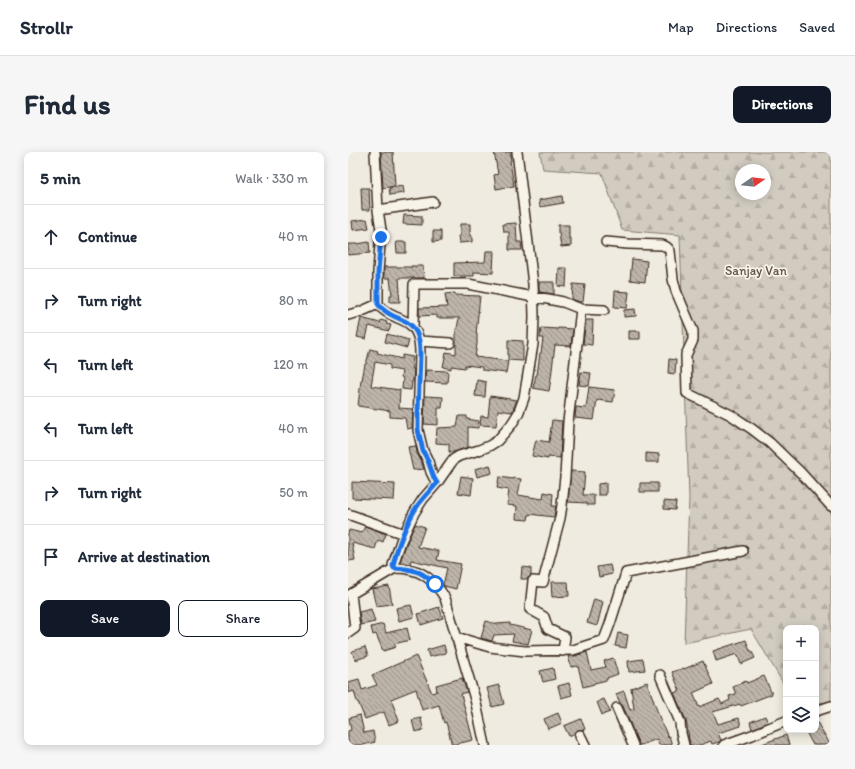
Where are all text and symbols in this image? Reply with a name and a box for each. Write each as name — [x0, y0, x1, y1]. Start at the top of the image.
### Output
text: Strollr — [20, 16, 73, 39]
text: Map — [668, 19, 694, 36]
text: Directions — [716, 19, 777, 36]
text: Saved — [799, 19, 835, 36]
button: Directions — [733, 86, 831, 123]
text: Find us — [24, 87, 111, 121]
north arrow — [735, 164, 771, 200]
text: 5 min — [40, 168, 80, 188]
text: Walk · 330 m — [235, 171, 308, 186]
icon: ahead — [40, 226, 62, 248]
text: Continue — [78, 228, 137, 246]
route end — [372, 228, 390, 246]
text: 40 m — [278, 229, 308, 244]
park label: Sanjay Van — [725, 263, 788, 278]
icon: right — [40, 290, 62, 312]
text: Turn right — [78, 292, 142, 310]
text: 80 m — [279, 293, 308, 308]
icon: left — [40, 354, 62, 376]
text: Turn left — [78, 356, 133, 374]
text: 120 m — [273, 357, 308, 372]
icon: left — [40, 418, 62, 440]
text: Turn left — [78, 420, 133, 438]
text: 40 m — [278, 421, 308, 436]
icon: right — [40, 482, 62, 504]
text: Turn right — [78, 484, 142, 502]
text: 50 m — [279, 485, 308, 500]
icon: arrive — [40, 546, 62, 568]
text: Arrive at destination — [78, 548, 210, 566]
route start — [426, 575, 444, 593]
button: Save — [40, 600, 170, 637]
button: Share — [178, 600, 308, 637]
map controls — [783, 625, 819, 733]
button: + — [783, 625, 819, 661]
button: − — [783, 661, 819, 697]
button: layers — [783, 697, 819, 733]

